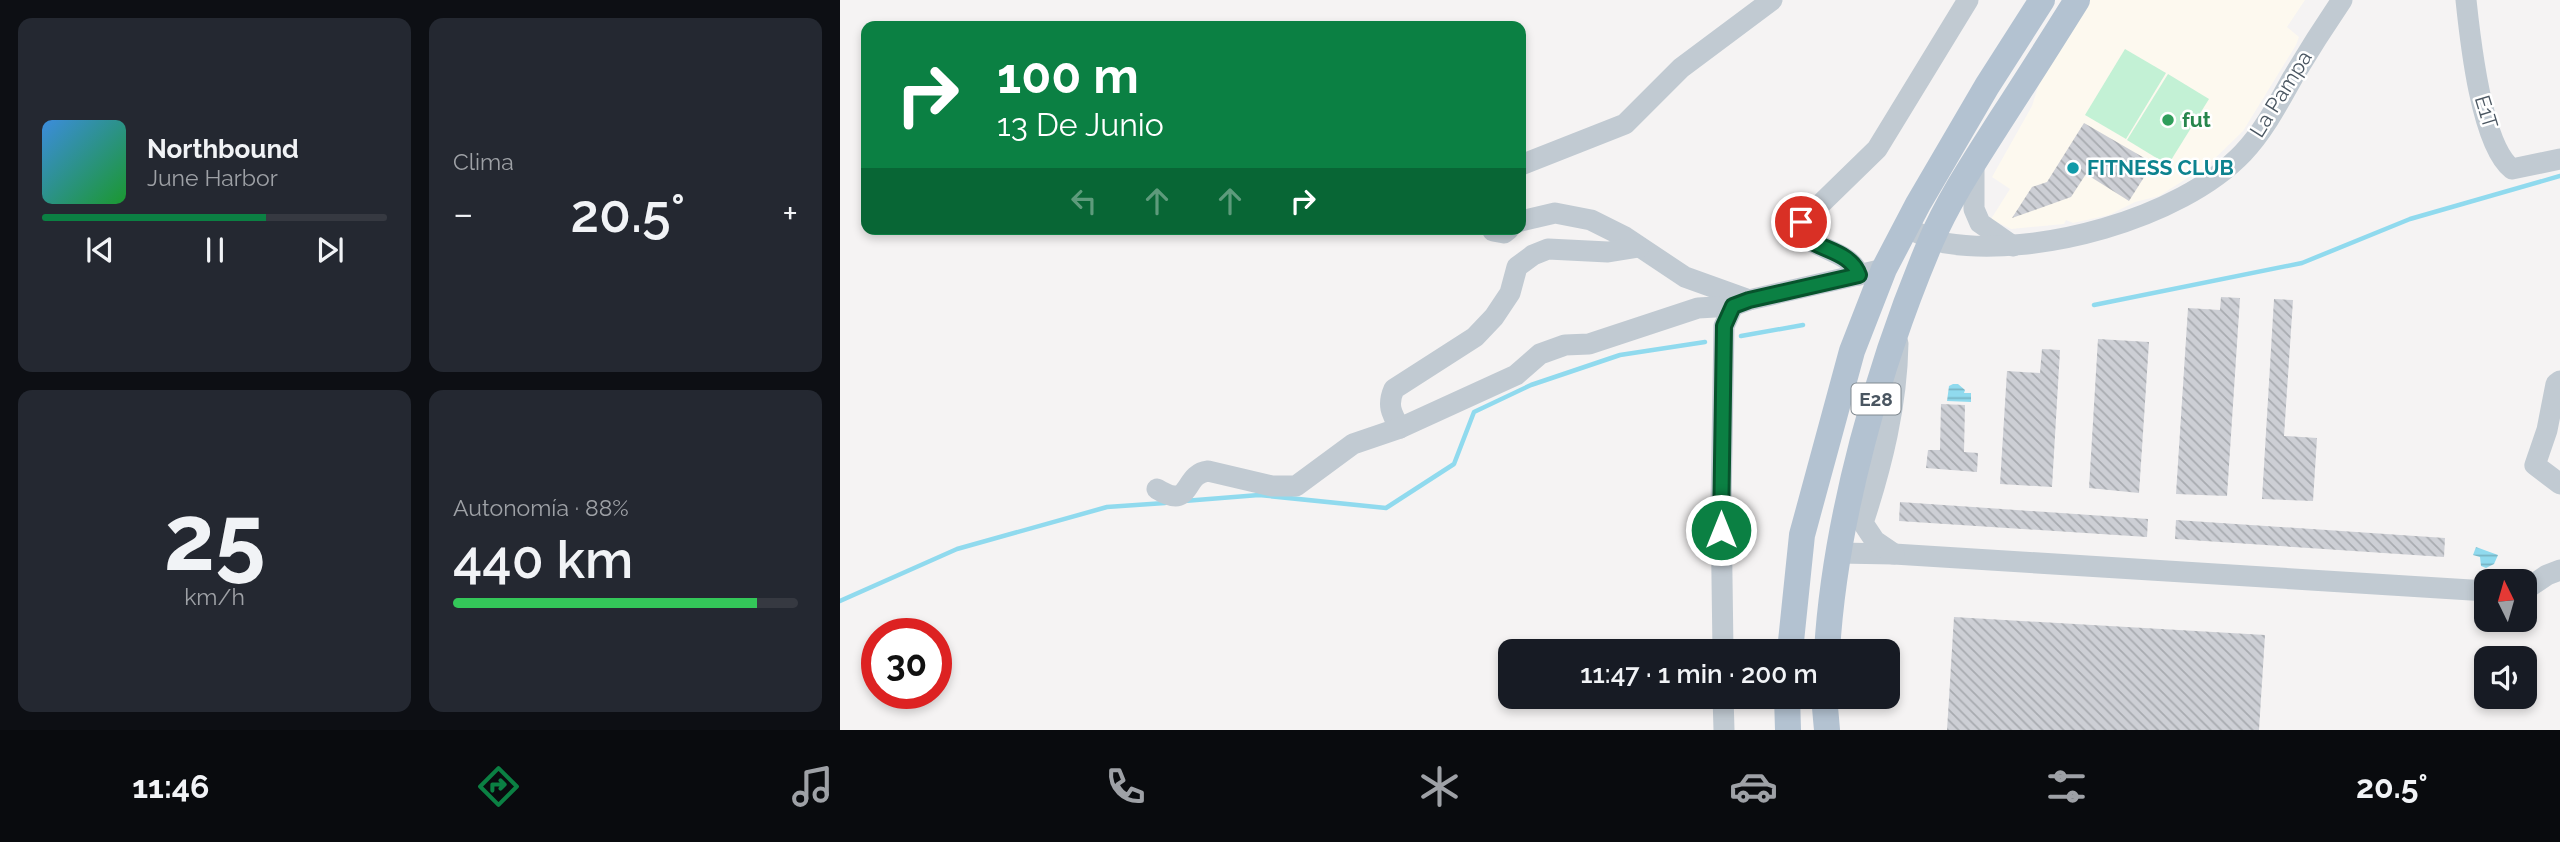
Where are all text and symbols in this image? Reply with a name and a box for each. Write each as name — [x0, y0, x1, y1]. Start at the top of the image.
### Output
street label: La Pampa — [2244, 46, 2317, 142]
text: 100 m — [997, 47, 1139, 104]
icon: right — [882, 49, 973, 140]
street label: E1T — [2470, 92, 2503, 132]
text: 13 De Junio — [997, 106, 1164, 143]
place label: fut — [2182, 107, 2211, 132]
marker: fut — [2160, 112, 2176, 128]
text: Northbound — [147, 134, 299, 164]
text: Clima — [453, 148, 514, 175]
place label: FITNESS CLUB — [2087, 155, 2234, 180]
marker: FITNESS CLUB — [2065, 160, 2081, 176]
text: June Harbor — [147, 164, 278, 191]
icon: left — [1065, 182, 1103, 220]
icon: ahead — [1138, 182, 1176, 220]
icon: ahead — [1211, 182, 1249, 220]
icon: right — [1284, 182, 1322, 220]
text: 20.5° — [571, 183, 685, 244]
text: − — [453, 191, 473, 236]
text: + — [782, 191, 798, 236]
pin — [1771, 192, 1831, 252]
icon: arrive — [1782, 203, 1820, 241]
icon: previous — [81, 231, 119, 269]
icon: pause — [196, 231, 234, 269]
icon: next — [311, 231, 349, 269]
road number: E28 — [1852, 384, 1900, 414]
text: 25 — [164, 484, 265, 591]
position arrow — [1684, 493, 1758, 567]
text: Autonomía · 88% — [453, 494, 629, 521]
text: 440 km — [453, 529, 633, 590]
north arrow — [2474, 569, 2538, 632]
map controls — [2474, 569, 2537, 709]
text: km/h — [184, 583, 245, 610]
speed limit sign: 30 — [861, 618, 952, 709]
button: sound — [2474, 646, 2537, 709]
text: 11:47 · 1 min · 200 m — [1580, 659, 1818, 689]
icon: directions — [474, 762, 523, 811]
icon: music — [788, 762, 837, 811]
icon: phone — [1101, 762, 1150, 811]
icon: climate — [1415, 762, 1464, 811]
icon: car — [1729, 762, 1778, 811]
icon: filters — [2042, 762, 2091, 811]
text: 11:46 — [132, 768, 210, 805]
text: 20.5° — [2356, 768, 2428, 805]

